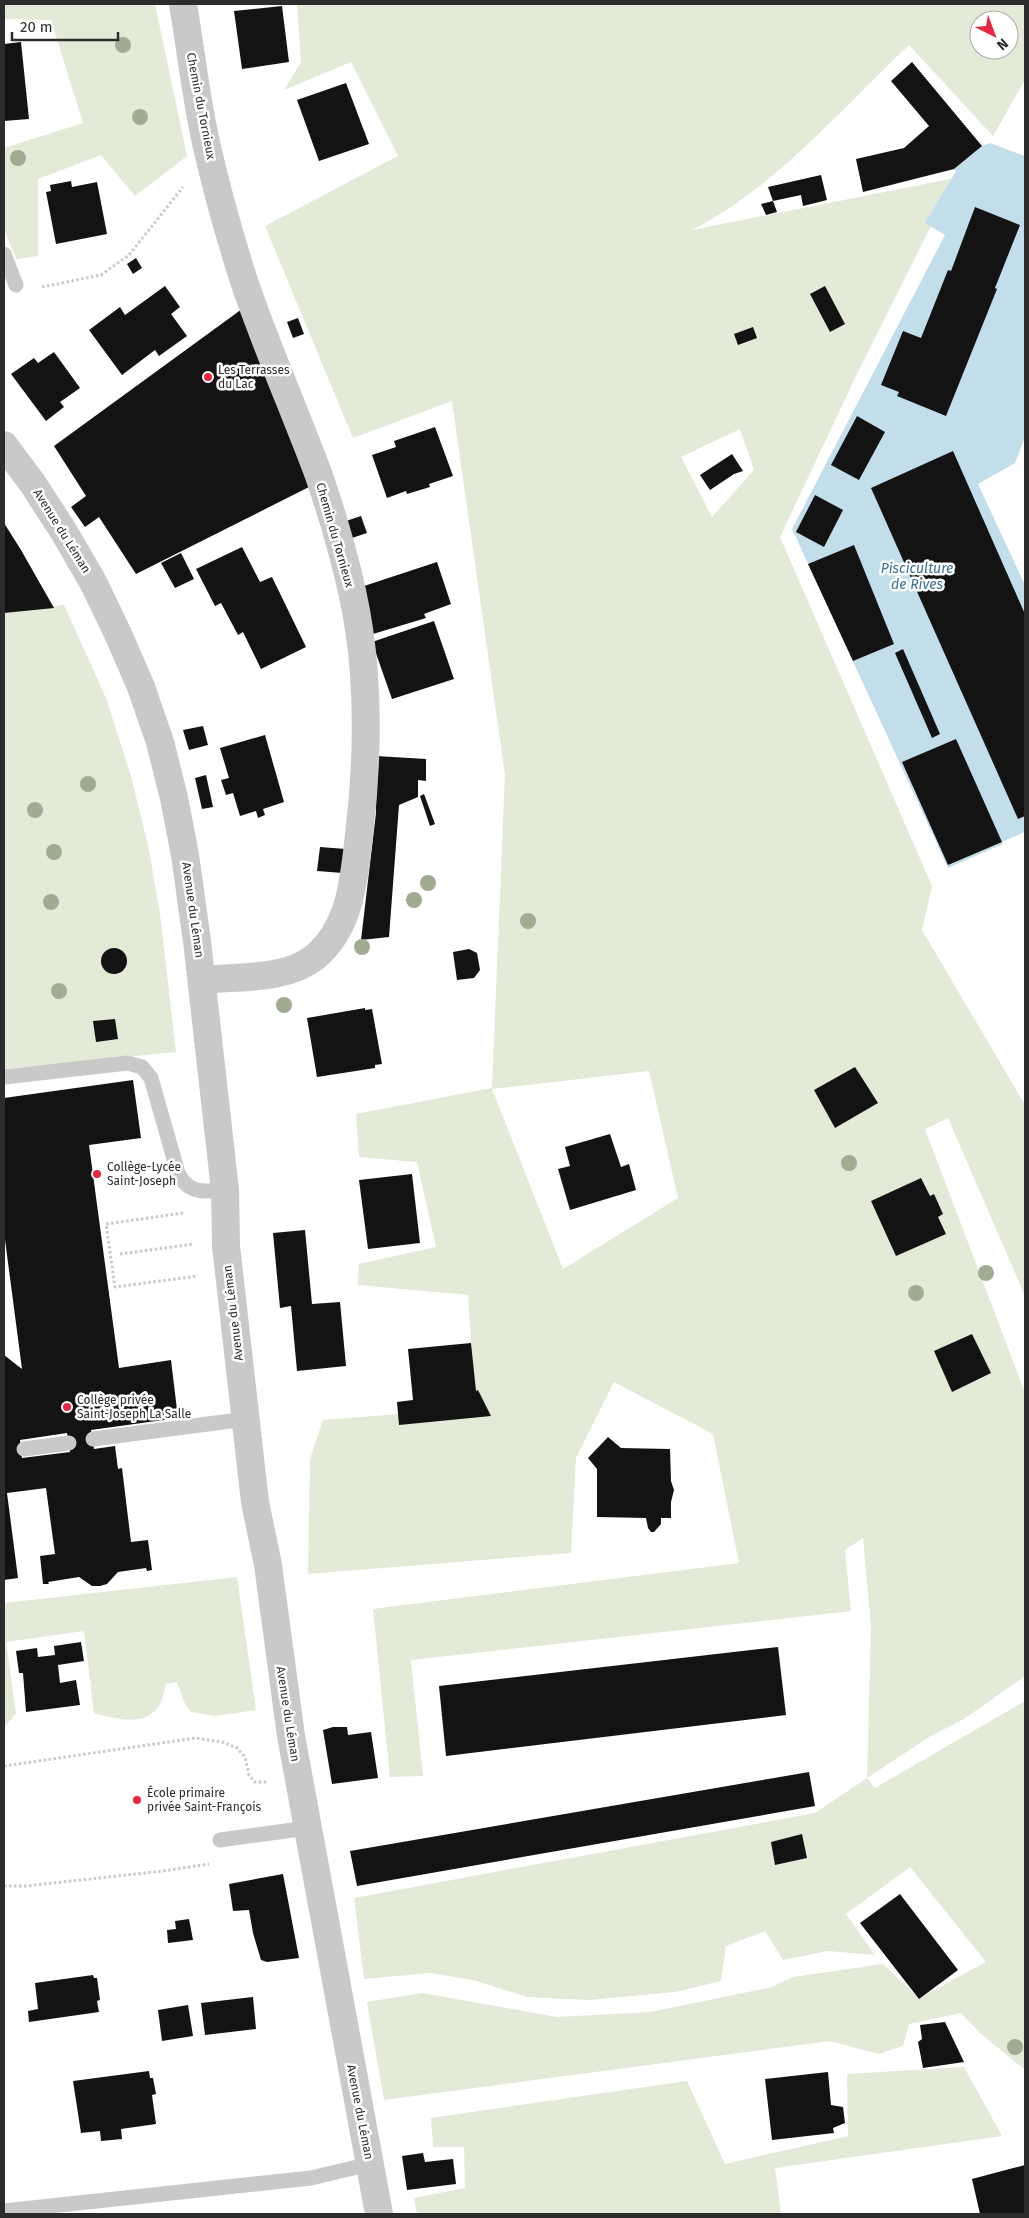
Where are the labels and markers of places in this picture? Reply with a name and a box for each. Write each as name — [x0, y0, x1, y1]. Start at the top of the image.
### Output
place label: Les Terrasses du Lac — [218, 363, 290, 391]
marker: Les Terrasses du Lac — [202, 371, 214, 383]
place label: Collège-Lycée Saint-Joseph — [107, 1160, 181, 1188]
marker: Collège-Lycée Saint-Joseph — [91, 1168, 103, 1180]
place label: Collège privée Saint-Joseph La Salle — [77, 1393, 191, 1421]
marker: Collège privée Saint-Joseph La Salle — [61, 1401, 73, 1413]
place label: École primaire privée Saint-François — [147, 1785, 262, 1814]
marker: École primaire privée Saint-François — [131, 1794, 143, 1806]

